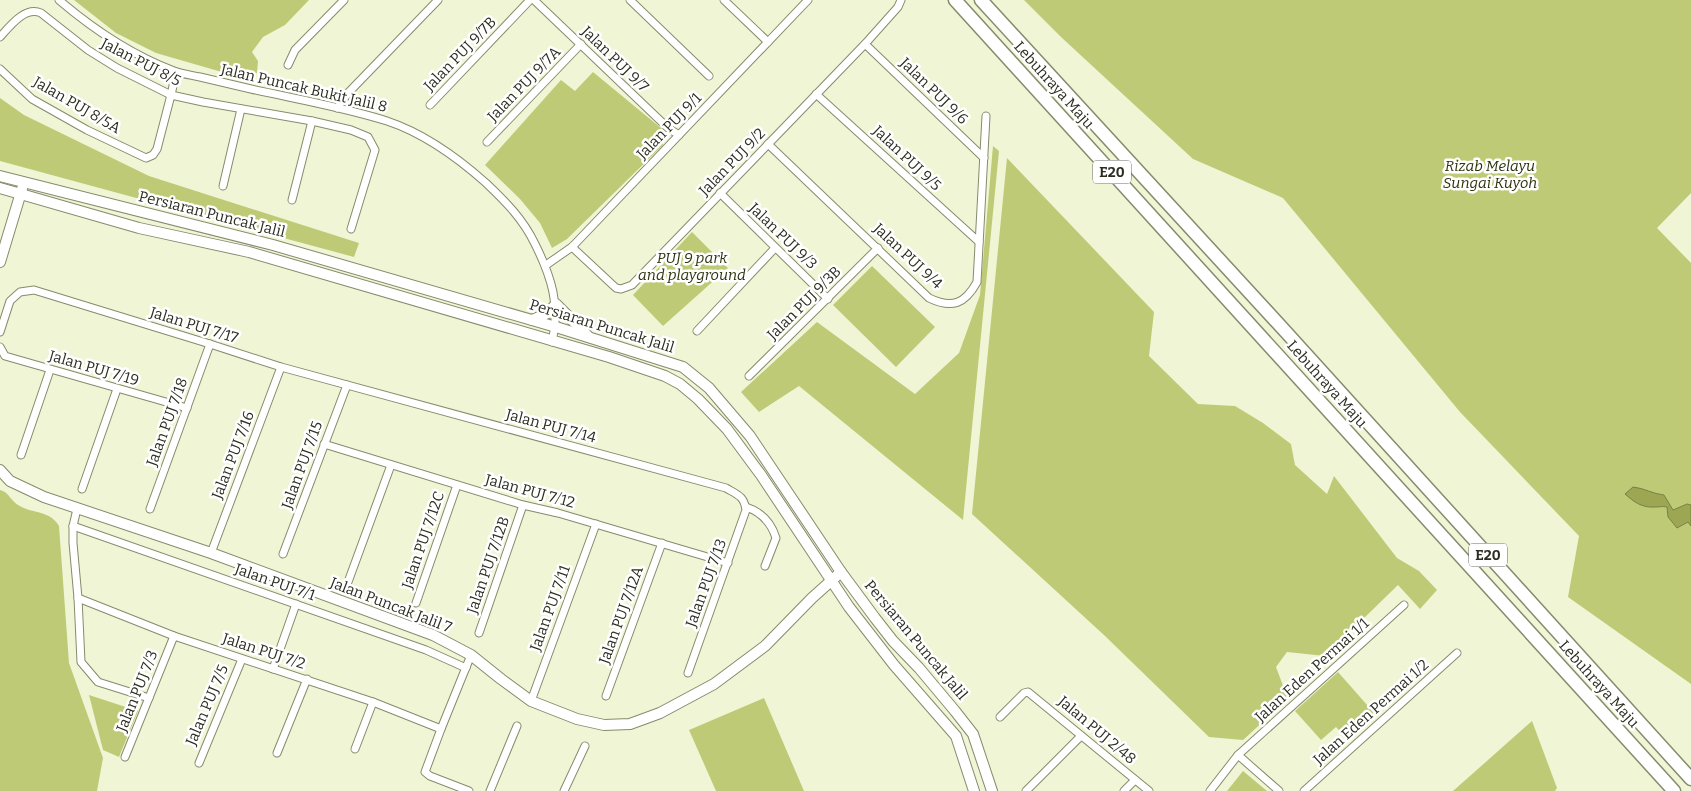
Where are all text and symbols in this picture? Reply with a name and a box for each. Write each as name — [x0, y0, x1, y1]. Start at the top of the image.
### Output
street label: Jalan PUJ 9/7B — [419, 13, 500, 96]
street label: Jalan PUJ 9/7 — [577, 22, 653, 96]
street label: Jalan PUJ 8/5 — [97, 34, 184, 90]
street label: Lebuhraya Maju — [1010, 38, 1098, 132]
street label: Jalan PUJ 9/7A — [483, 43, 564, 126]
street label: Jalan PUJ 9/6 — [895, 53, 972, 128]
street label: Jalan Puncak Bukit Jalil 8 — [218, 60, 389, 116]
street label: Jalan PUJ 8/5A — [29, 72, 124, 137]
street label: Jalan PUJ 9/1 — [632, 89, 705, 164]
street label: Jalan PUJ 9/5 — [868, 121, 945, 194]
street label: Jalan PUJ 9/2 — [695, 124, 769, 200]
park label: Rizab Melayu Sungai Kuyoh — [1443, 157, 1537, 192]
road number: E20 — [1093, 160, 1131, 183]
street label: Persiaran Puncak Jalil — [137, 187, 287, 241]
street label: Jalan PUJ 9/3 — [745, 198, 821, 273]
street label: Jalan PUJ 9/4 — [869, 219, 946, 293]
park label: PUJ 9 park and playground — [638, 249, 746, 284]
street label: Jalan PUJ 9/3B — [763, 262, 845, 344]
street label: Persiaran Puncak Jalil — [527, 295, 677, 357]
street label: Jalan PUJ 7/17 — [147, 303, 241, 347]
street label: Lebuhraya Maju — [1283, 337, 1371, 431]
street label: Jalan PUJ 7/19 — [46, 346, 141, 389]
street label: Jalan PUJ 7/18 — [142, 375, 191, 470]
street label: Jalan PUJ 7/14 — [503, 405, 598, 447]
street label: Jalan PUJ 7/16 — [208, 408, 258, 502]
street label: Jalan PUJ 7/15 — [277, 419, 326, 512]
street label: Jalan PUJ 7/12 — [482, 470, 577, 512]
street label: Jalan PUJ 7/12C — [398, 489, 448, 592]
street label: Jalan PUJ 7/12B — [463, 514, 513, 617]
street label: Jalan PUJ 7/13 — [681, 536, 730, 630]
road number: E20 — [1469, 544, 1507, 566]
street label: Jalan PUJ 7/1 — [231, 560, 318, 604]
street label: Jalan PUJ 7/11 — [526, 563, 574, 654]
street label: Jalan PUJ 7/12A — [595, 563, 647, 667]
street label: Jalan Puncak Jalil 7 — [327, 573, 455, 637]
street label: Persiaran Puncak Jalil — [861, 577, 971, 703]
street label: Jalan Eden Permai 1/1 — [1251, 614, 1373, 726]
street label: Jalan PUJ 7/2 — [219, 629, 308, 673]
street label: Lebuhraya Maju — [1555, 637, 1643, 731]
street label: Jalan PUJ 7/3 — [112, 648, 162, 735]
street label: Jalan Eden Permai 1/2 — [1309, 656, 1432, 769]
street label: Jalan PUJ 7/5 — [182, 662, 232, 749]
street label: Jalan PUJ 2/48 — [1054, 692, 1140, 768]

